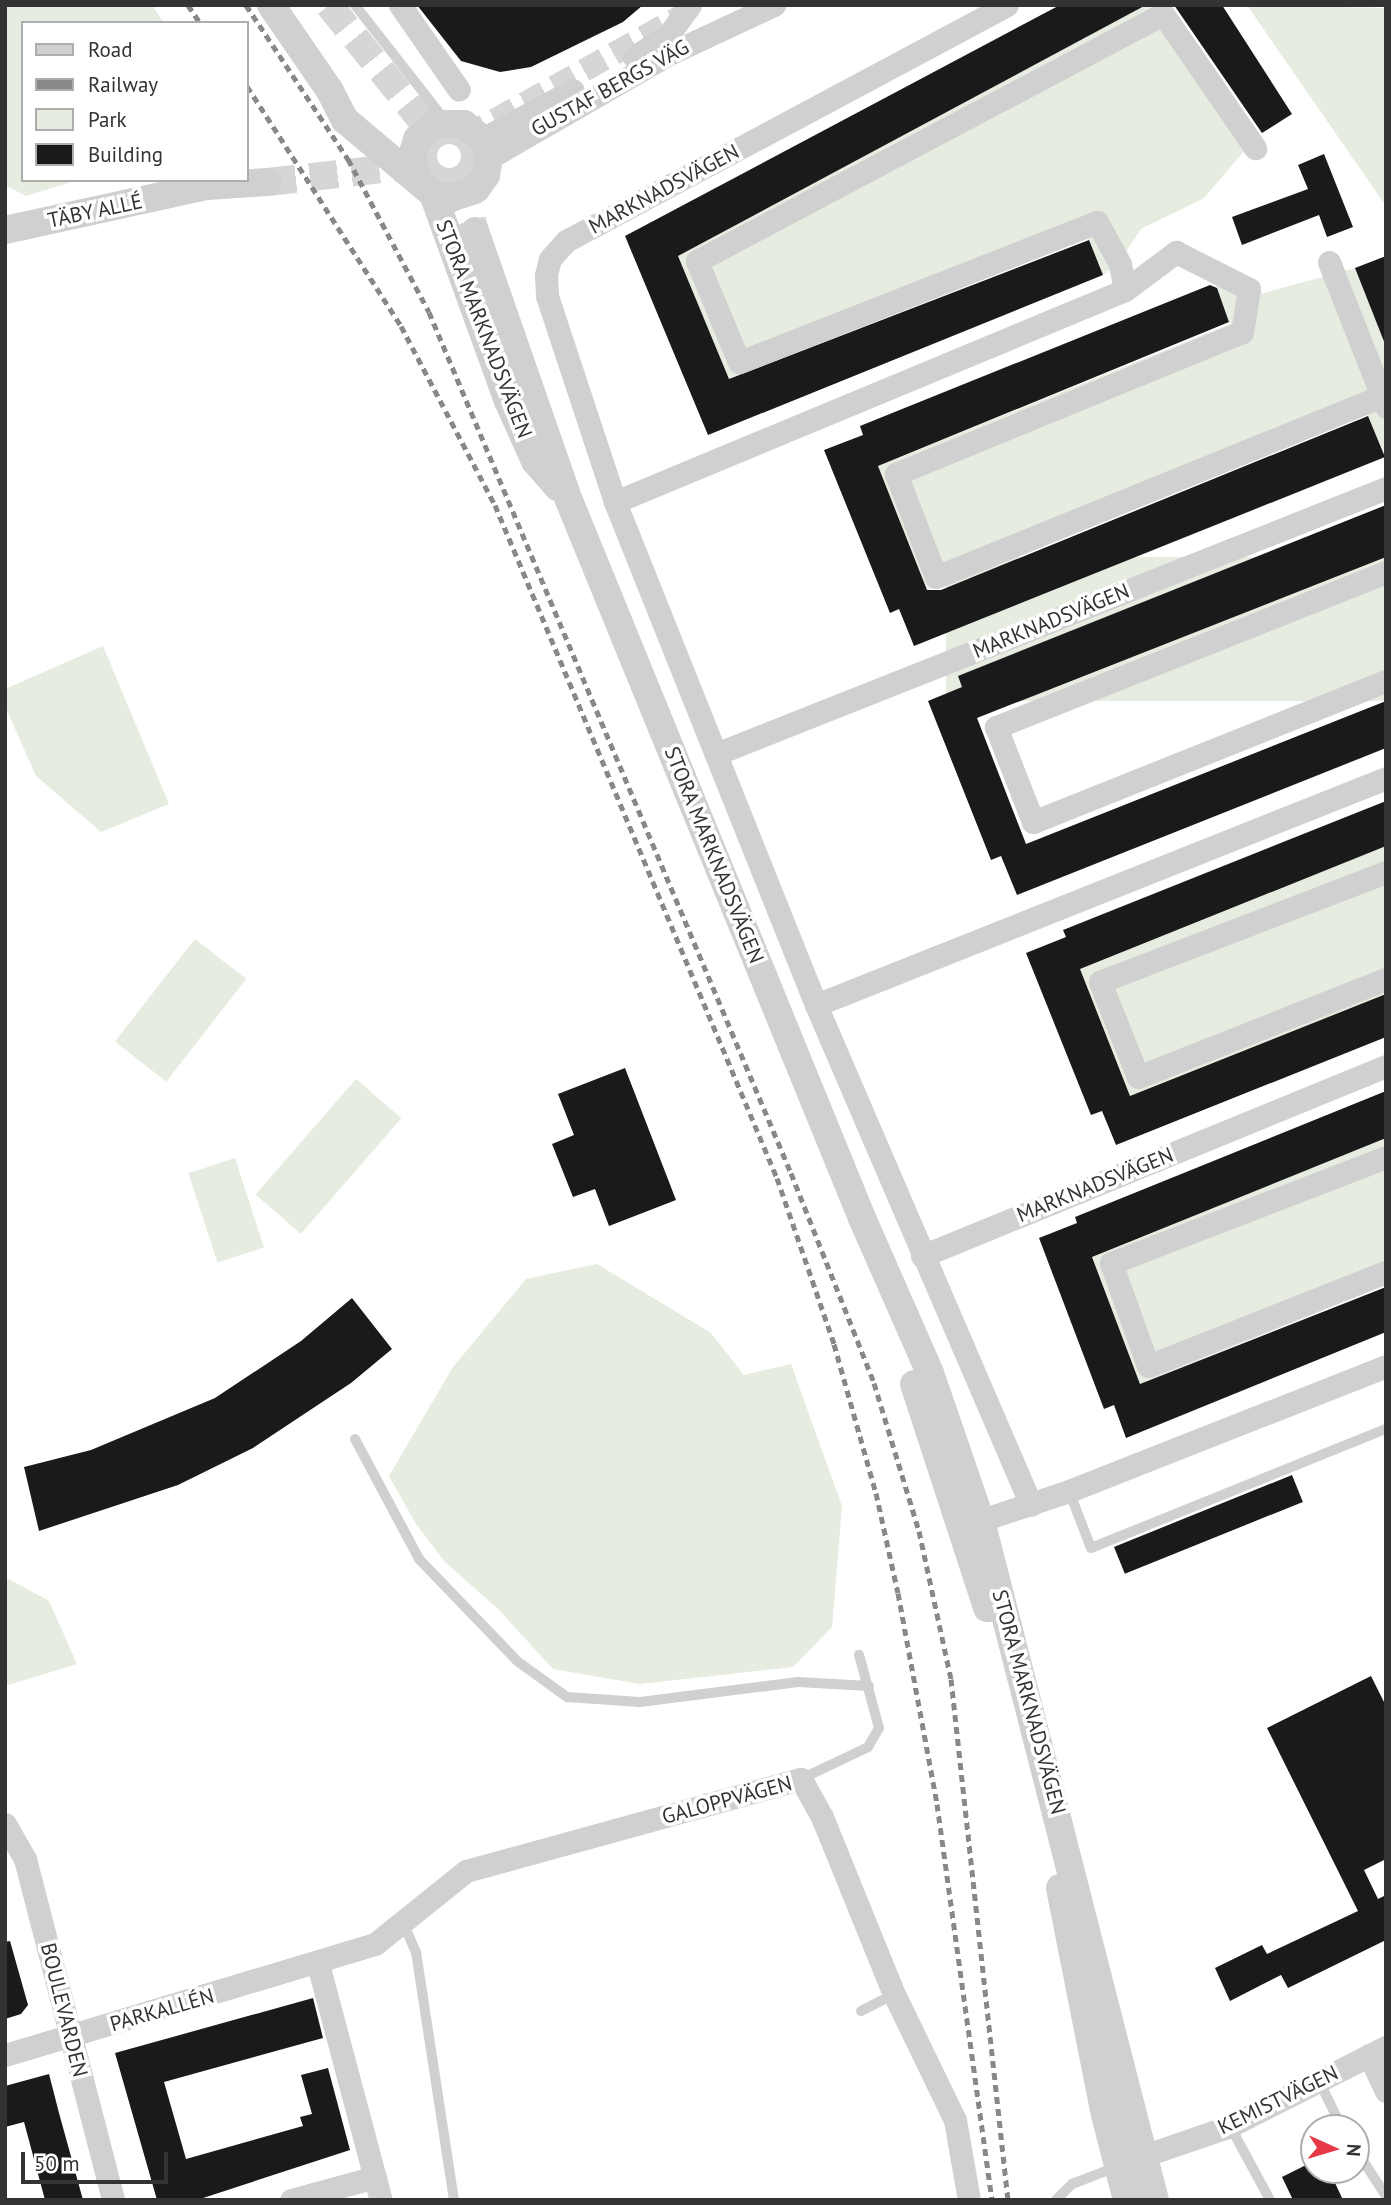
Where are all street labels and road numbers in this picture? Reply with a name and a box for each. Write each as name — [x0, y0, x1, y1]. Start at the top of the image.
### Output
street label: GUSTAF BERGS VÄG — [526, 34, 694, 142]
street label: MARKNADSVÄGEN — [585, 139, 743, 239]
street label: TÄBY ALLÉ — [45, 189, 145, 233]
street label: STORA MARKNADSVÄGEN — [431, 216, 537, 442]
street label: MARKNADSVÄGEN — [969, 578, 1133, 664]
street label: STORA MARKNADSVÄGEN — [659, 742, 769, 968]
street label: MARKNADSVÄGEN — [1013, 1142, 1177, 1228]
street label: STORA MARKNADSVÄGEN — [987, 1586, 1071, 1818]
street label: GALOPPVÄGEN — [659, 1771, 795, 1829]
street label: BOULEVARDEN — [35, 1940, 93, 2080]
street label: PARKALLÉN — [107, 1983, 217, 2037]
street label: KEMISTVÄGEN — [1214, 2060, 1342, 2140]

